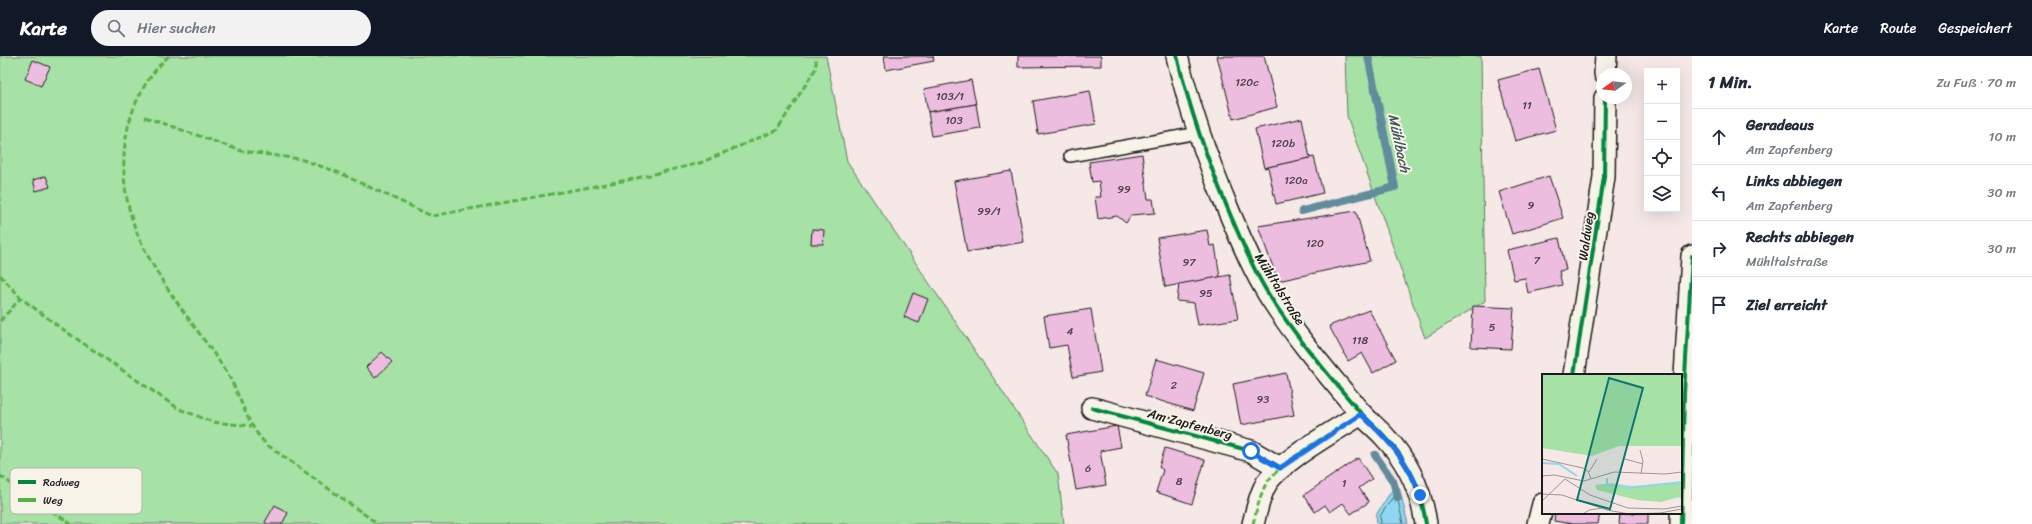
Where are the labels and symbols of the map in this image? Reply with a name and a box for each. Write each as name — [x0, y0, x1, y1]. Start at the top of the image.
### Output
north arrow — [1596, 68, 1632, 104]
house number: 120c — [1235, 73, 1259, 92]
house number: 103/1 — [936, 87, 964, 106]
house number: 11 — [1522, 96, 1532, 115]
house number: 103 — [945, 111, 963, 130]
water label: Mühlbach — [1381, 111, 1418, 176]
house number: 120b — [1271, 134, 1295, 153]
house number: 120a — [1284, 171, 1308, 190]
house number: 99 — [1117, 180, 1131, 199]
house number: 9 — [1528, 196, 1535, 215]
house number: 99/1 — [977, 202, 1001, 221]
street label: Waldweg — [1571, 210, 1601, 262]
house number: 120 — [1306, 234, 1324, 253]
street label: Mühltalstraße — [1249, 248, 1311, 330]
house number: 7 — [1534, 251, 1541, 270]
house number: 97 — [1182, 253, 1196, 272]
house number: 95 — [1199, 284, 1213, 303]
house number: 5 — [1489, 318, 1496, 337]
house number: 4 — [1067, 322, 1074, 341]
house number: 118 — [1352, 331, 1368, 350]
inset map — [1542, 374, 1682, 514]
house number: 2 — [1171, 376, 1178, 395]
house number: 93 — [1257, 390, 1269, 409]
street label: Am Zapfenberg — [1144, 401, 1235, 446]
route start — [1242, 442, 1260, 460]
house number: 6 — [1085, 459, 1091, 478]
legend — [10, 468, 142, 514]
house number: 8 — [1176, 472, 1183, 491]
text: Radweg — [43, 473, 80, 492]
house number: 1 — [1342, 474, 1347, 493]
route end — [1411, 486, 1429, 504]
text: Weg — [43, 491, 63, 510]

